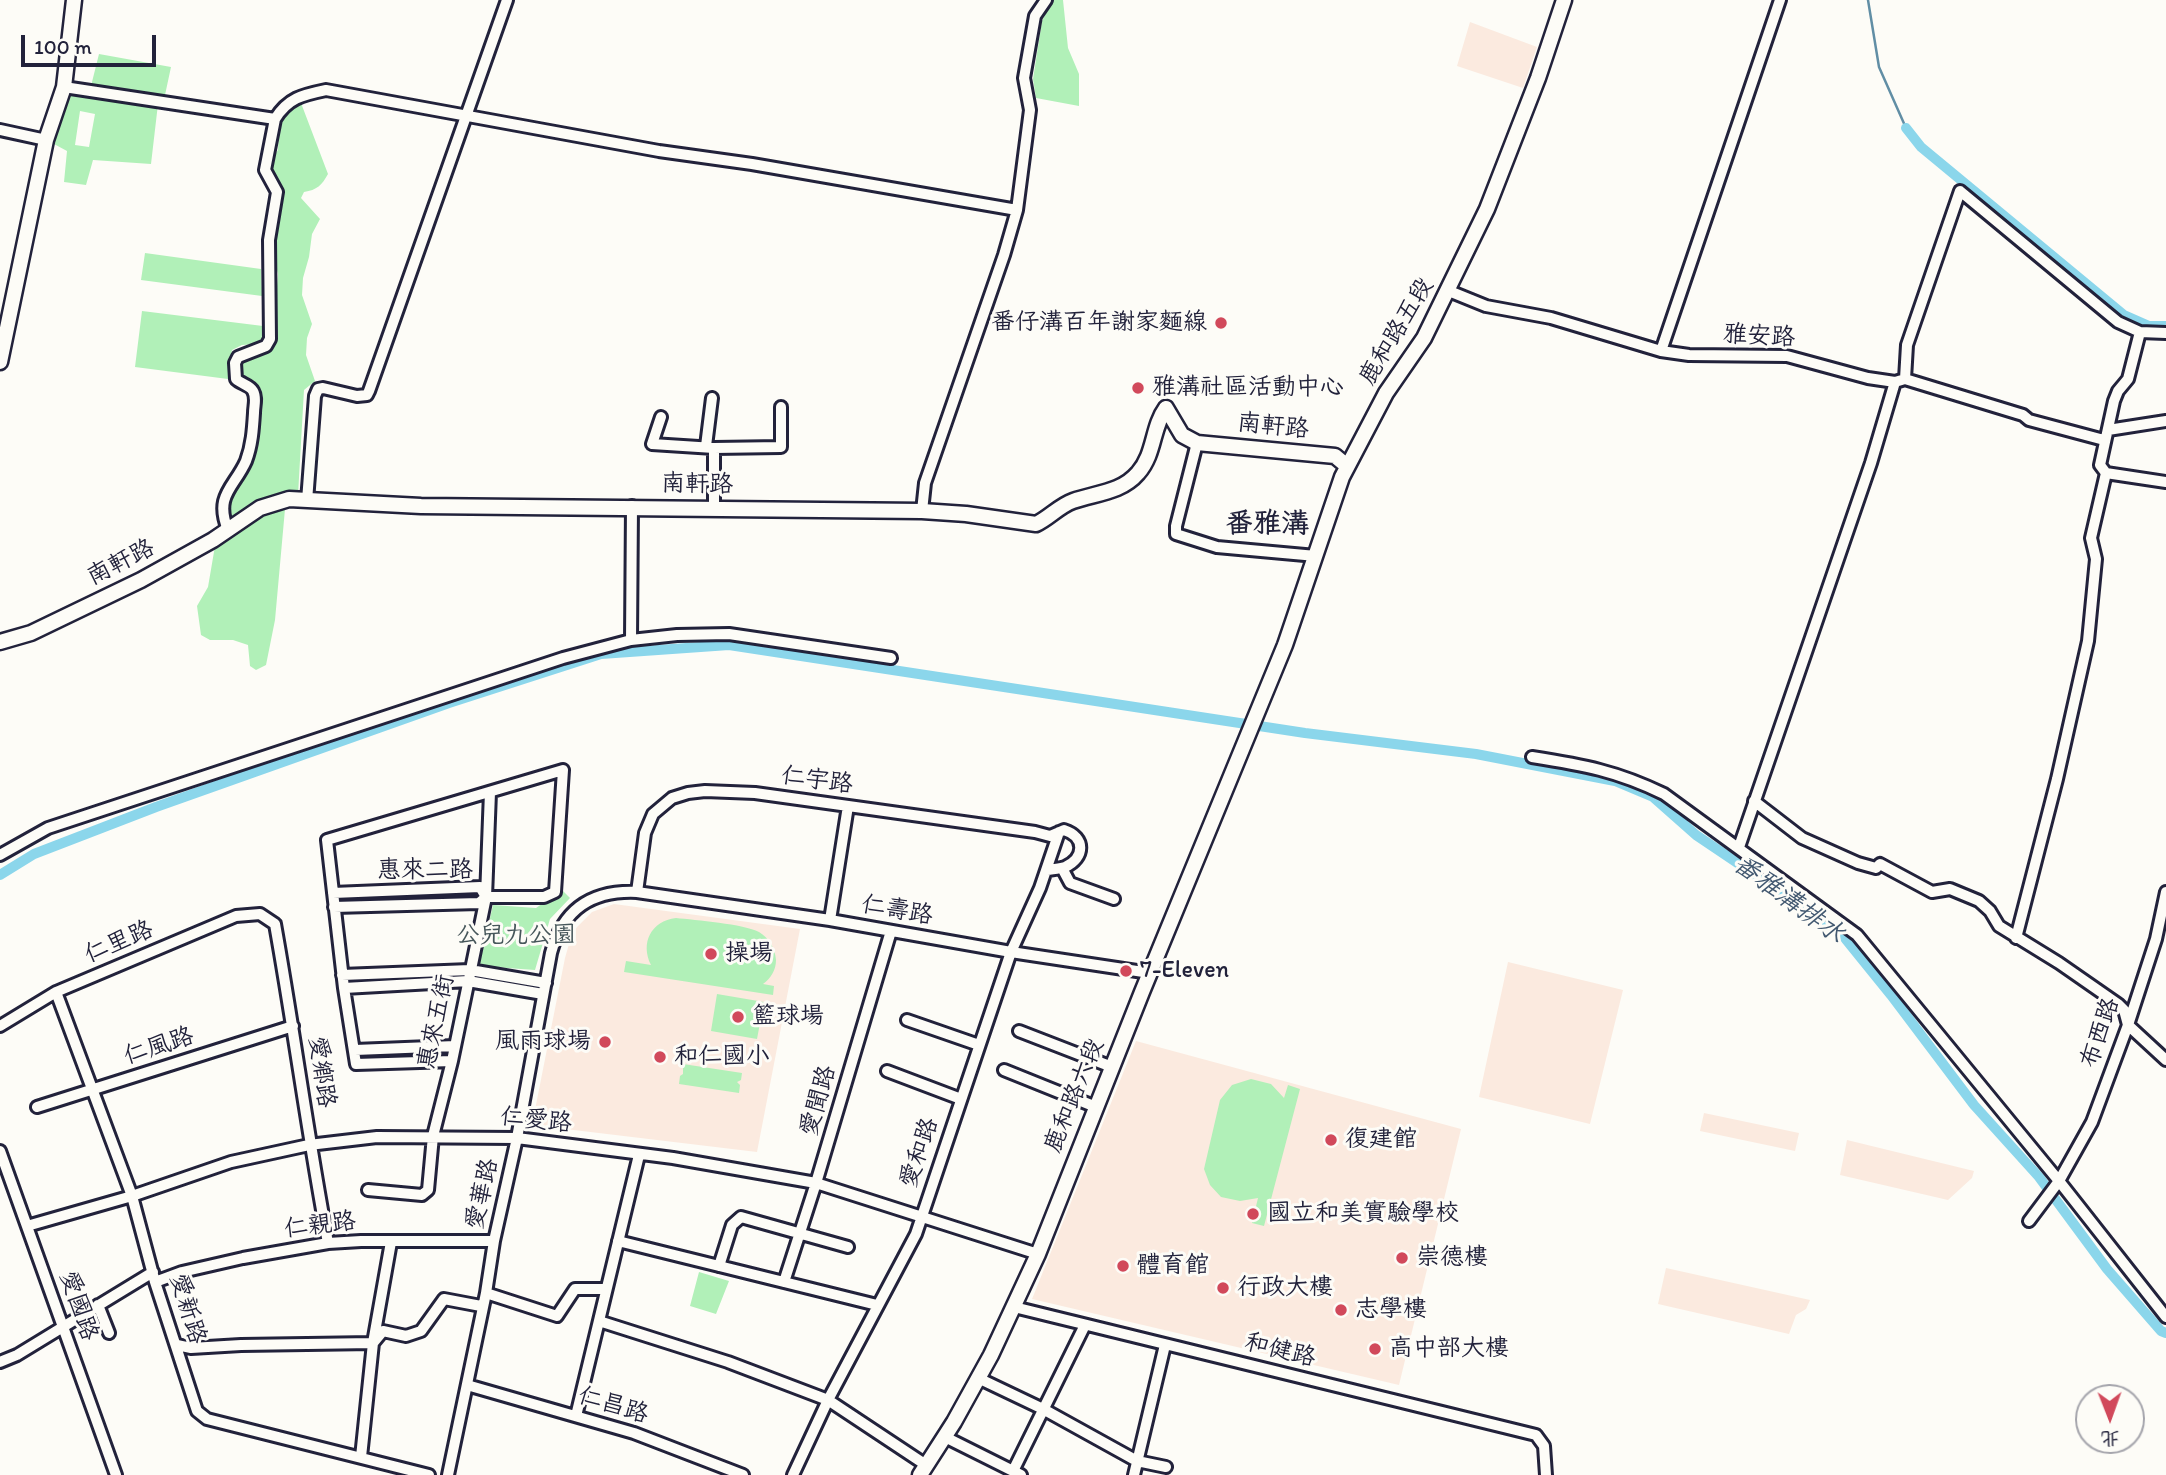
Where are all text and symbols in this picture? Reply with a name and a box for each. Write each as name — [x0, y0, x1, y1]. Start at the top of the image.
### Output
scale bar — [24, 21, 159, 65]
text: 100 m — [34, 34, 92, 59]
street label: 鹿和路五段 — [1354, 273, 1440, 391]
place label: 番仔溝百年謝家麵線 — [991, 309, 1207, 337]
marker: 番仔溝百年謝家麵線 — [1213, 315, 1229, 331]
street label: 雅安路 — [1722, 321, 1796, 353]
place label: 雅溝社區活動中心 — [1152, 374, 1344, 402]
marker: 雅溝社區活動中心 — [1130, 380, 1146, 396]
street label: 南軒路 — [1236, 409, 1310, 445]
street label: 南軒路 — [661, 470, 733, 500]
district label: 番雅溝 — [1225, 508, 1309, 542]
street label: 南軒路 — [82, 534, 160, 592]
street label: 仁宇路 — [779, 762, 855, 800]
water label: 番雅溝排水 — [1726, 849, 1850, 951]
street label: 惠來二路 — [377, 857, 473, 885]
street label: 仁壽路 — [859, 891, 935, 931]
street label: 仁里路 — [80, 916, 158, 970]
park label: 公兒九公園 — [456, 922, 576, 950]
place label: 操場 — [725, 940, 773, 968]
marker: 操場 — [703, 946, 719, 962]
place label: 7-Eleven — [1140, 957, 1229, 985]
marker: 7-Eleven — [1118, 963, 1134, 979]
street label: 惠來五街 — [413, 972, 461, 1072]
street label: 布西路 — [2076, 994, 2126, 1072]
place label: 籃球場 — [752, 1003, 824, 1031]
marker: 籃球場 — [730, 1009, 746, 1025]
street label: 仁風路 — [120, 1022, 198, 1072]
place label: 風雨球場 — [495, 1028, 591, 1056]
street label: 愛鄉路 — [302, 1034, 340, 1110]
marker: 風雨球場 — [597, 1034, 613, 1050]
street label: 鹿和路六段 — [1039, 1035, 1111, 1157]
place label: 和仁國小 — [674, 1043, 770, 1071]
marker: 和仁國小 — [652, 1049, 668, 1065]
street label: 愛聞路 — [795, 1062, 843, 1140]
street label: 仁愛路 — [499, 1103, 573, 1139]
street label: 愛和路 — [895, 1114, 945, 1192]
place label: 復建館 — [1345, 1126, 1417, 1154]
marker: 復建館 — [1323, 1132, 1339, 1148]
street label: 愛華路 — [461, 1156, 505, 1232]
place label: 國立和美實驗學校 — [1267, 1200, 1459, 1228]
marker: 國立和美實驗學校 — [1245, 1206, 1261, 1222]
street label: 仁親路 — [283, 1207, 357, 1245]
place label: 崇德樓 — [1416, 1244, 1488, 1272]
marker: 崇德樓 — [1394, 1250, 1410, 1266]
place label: 體育館 — [1137, 1252, 1209, 1280]
marker: 體育館 — [1115, 1258, 1131, 1274]
street label: 愛國路 — [53, 1267, 103, 1345]
street label: 愛新路 — [163, 1270, 211, 1348]
place label: 行政大樓 — [1237, 1274, 1333, 1302]
marker: 行政大樓 — [1215, 1280, 1231, 1296]
place label: 志學樓 — [1355, 1296, 1427, 1324]
marker: 志學樓 — [1333, 1302, 1349, 1318]
street label: 和健路 — [1242, 1328, 1318, 1374]
place label: 高中部大樓 — [1389, 1335, 1509, 1363]
marker: 高中部大樓 — [1367, 1341, 1383, 1357]
street label: 仁昌路 — [574, 1382, 652, 1430]
north arrow — [2075, 1384, 2145, 1454]
text: 北 — [2101, 1427, 2120, 1450]

